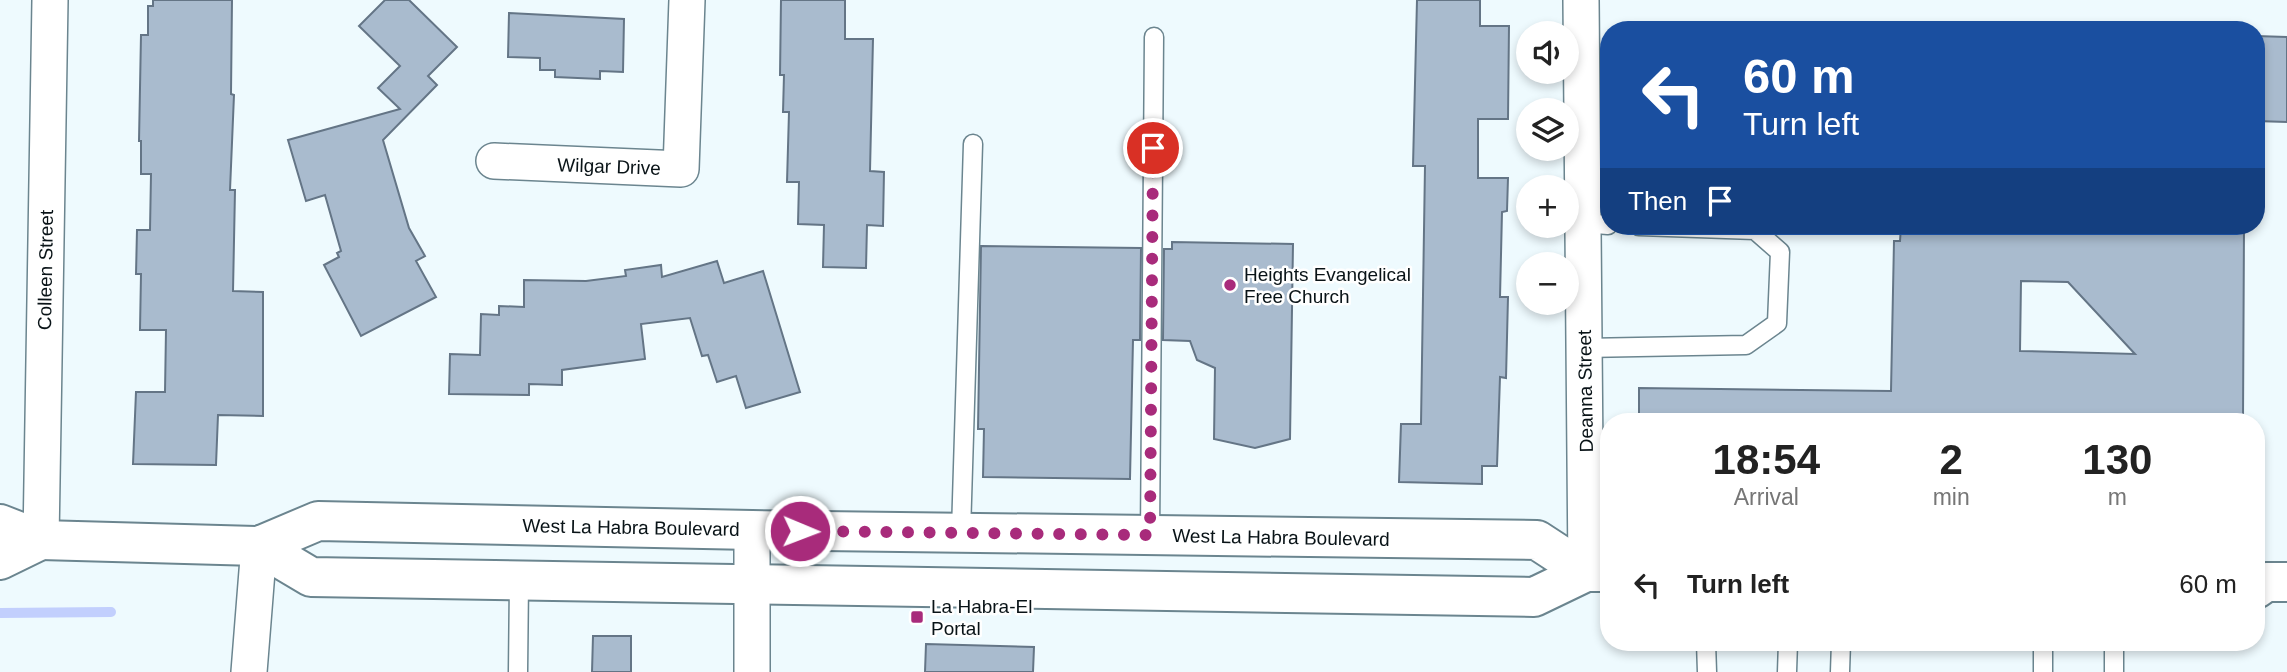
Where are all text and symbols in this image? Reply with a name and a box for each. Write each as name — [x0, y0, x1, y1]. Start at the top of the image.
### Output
map controls — [1516, 21, 1579, 315]
button: sound — [1516, 21, 1579, 84]
icon: left — [1628, 49, 1719, 140]
text: 60 m — [1743, 49, 1855, 103]
button: layers — [1516, 98, 1579, 161]
text: Turn left — [1743, 106, 1859, 142]
pin — [1123, 118, 1183, 178]
icon: arrive — [1134, 129, 1172, 167]
street label: Wilgar Drive — [557, 154, 661, 179]
button: + — [1516, 175, 1579, 238]
icon: arrive — [1701, 182, 1739, 220]
text: Then — [1628, 186, 1687, 216]
street label: Colleen Street — [34, 209, 57, 330]
button: − — [1516, 252, 1579, 315]
place label: Heights Evangelical Free Church — [1244, 264, 1411, 307]
marker: Heights Evangelical Free Church — [1222, 277, 1238, 293]
street label: Deanna Street — [1574, 329, 1597, 452]
text: 18:54 — [1713, 436, 1820, 483]
text: 2 — [1939, 436, 1963, 483]
text: 130 — [2082, 436, 2152, 483]
text: Arrival — [1734, 484, 1799, 510]
text: min — [1933, 484, 1970, 510]
text: m — [2108, 484, 2127, 510]
position arrow — [763, 494, 837, 568]
street label: West La Habra Boulevard — [522, 515, 740, 540]
street label: West La Habra Boulevard — [1172, 525, 1390, 550]
icon: left — [1628, 566, 1666, 604]
text: Turn left — [1687, 569, 1789, 599]
text: 60 m — [2179, 569, 2237, 599]
place label: La Habra-El Portal — [931, 596, 1032, 639]
marker: La Habra-El Portal — [909, 609, 925, 625]

